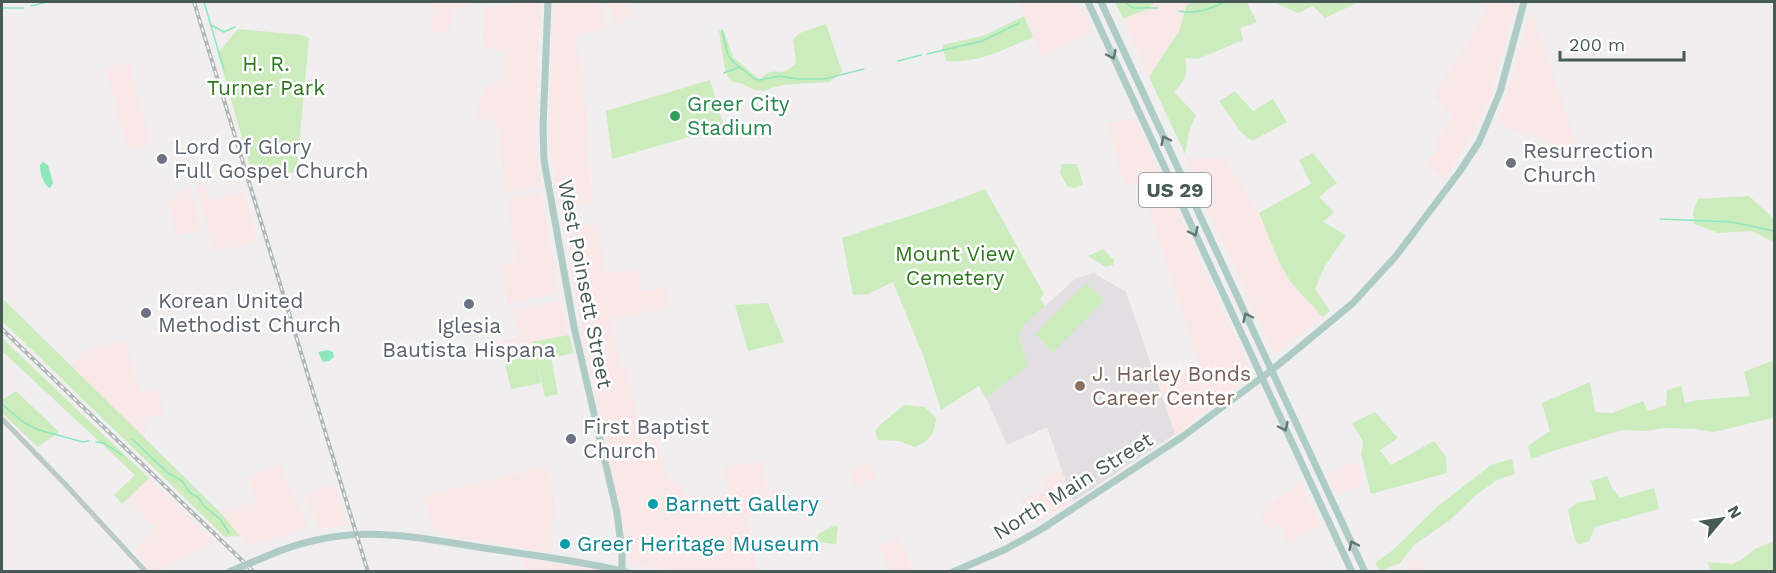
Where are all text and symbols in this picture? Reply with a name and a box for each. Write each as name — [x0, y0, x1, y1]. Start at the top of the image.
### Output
scale bar — [1560, 24, 1684, 62]
text: 200 m — [1569, 34, 1625, 55]
one-way arrow — [1105, 48, 1117, 59]
park label: H. R. Turner Park — [207, 51, 325, 100]
place label: Greer City Stadium — [687, 91, 790, 140]
marker: Greer City Stadium — [668, 109, 682, 123]
place label: Lord Of Glory Full Gospel Church — [174, 134, 369, 183]
one-way arrow — [1161, 136, 1173, 147]
place label: Resurrection Church — [1523, 138, 1653, 187]
marker: Lord Of Glory Full Gospel Church — [155, 152, 169, 166]
marker: Resurrection Church — [1504, 156, 1518, 170]
road number: US 29 — [1139, 173, 1211, 207]
street label: West Poinsett Street — [553, 178, 618, 390]
one-way arrow — [1187, 225, 1199, 236]
park label: Mount View Cemetery — [895, 241, 1015, 290]
place label: Korean United Methodist Church — [158, 288, 341, 337]
marker: Iglesia Bautista Hispana — [462, 297, 476, 311]
marker: Korean United Methodist Church — [139, 306, 153, 320]
place label: Iglesia Bautista Hispana — [382, 313, 556, 362]
one-way arrow — [1243, 313, 1255, 324]
place label: J. Harley Bonds Career Center — [1092, 361, 1251, 410]
marker: J. Harley Bonds Career Center — [1073, 379, 1087, 393]
place label: First Baptist Church — [583, 414, 710, 463]
one-way arrow — [1277, 420, 1289, 431]
street label: North Main Street — [988, 426, 1157, 545]
marker: First Baptist Church — [564, 432, 578, 446]
north arrow — [1692, 489, 1752, 549]
place label: Barnett Gallery — [665, 491, 819, 516]
marker: Barnett Gallery — [646, 497, 660, 511]
text: N — [1723, 502, 1746, 522]
place label: Greer Heritage Museum — [577, 531, 819, 556]
marker: Greer Heritage Museum — [558, 537, 572, 551]
one-way arrow — [1349, 541, 1361, 552]

